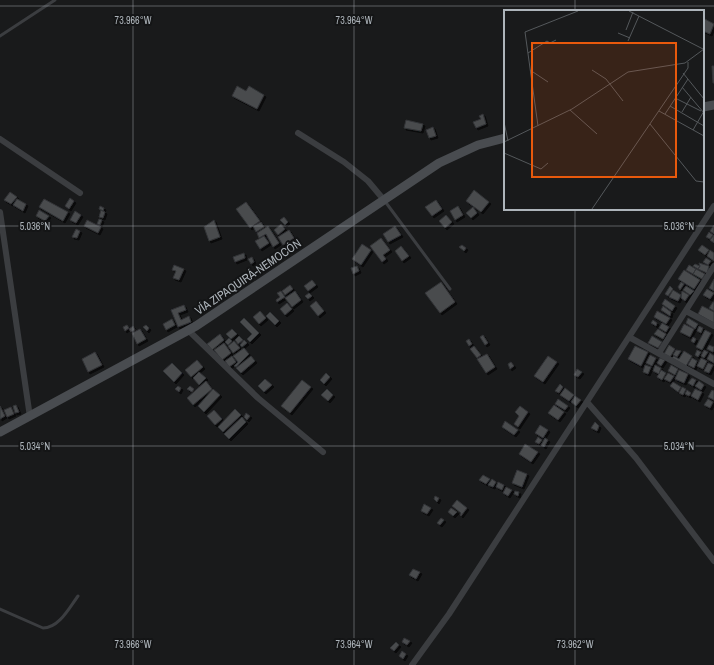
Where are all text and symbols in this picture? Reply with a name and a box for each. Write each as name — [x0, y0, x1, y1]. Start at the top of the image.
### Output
inset map — [504, 10, 704, 210]
text: 73.966°W — [115, 14, 152, 27]
text: 73.964°W — [336, 14, 373, 27]
text: 5.036°N — [20, 220, 50, 233]
text: 5.036°N — [664, 220, 694, 233]
street label: VÍA ZIPAQUIRÁ-NEMOCÓN — [192, 235, 304, 319]
text: 5.034°N — [20, 440, 50, 453]
text: 5.034°N — [664, 440, 694, 453]
text: 73.966°W — [115, 638, 152, 651]
text: 73.964°W — [336, 638, 373, 651]
text: 73.962°W — [557, 638, 594, 651]

